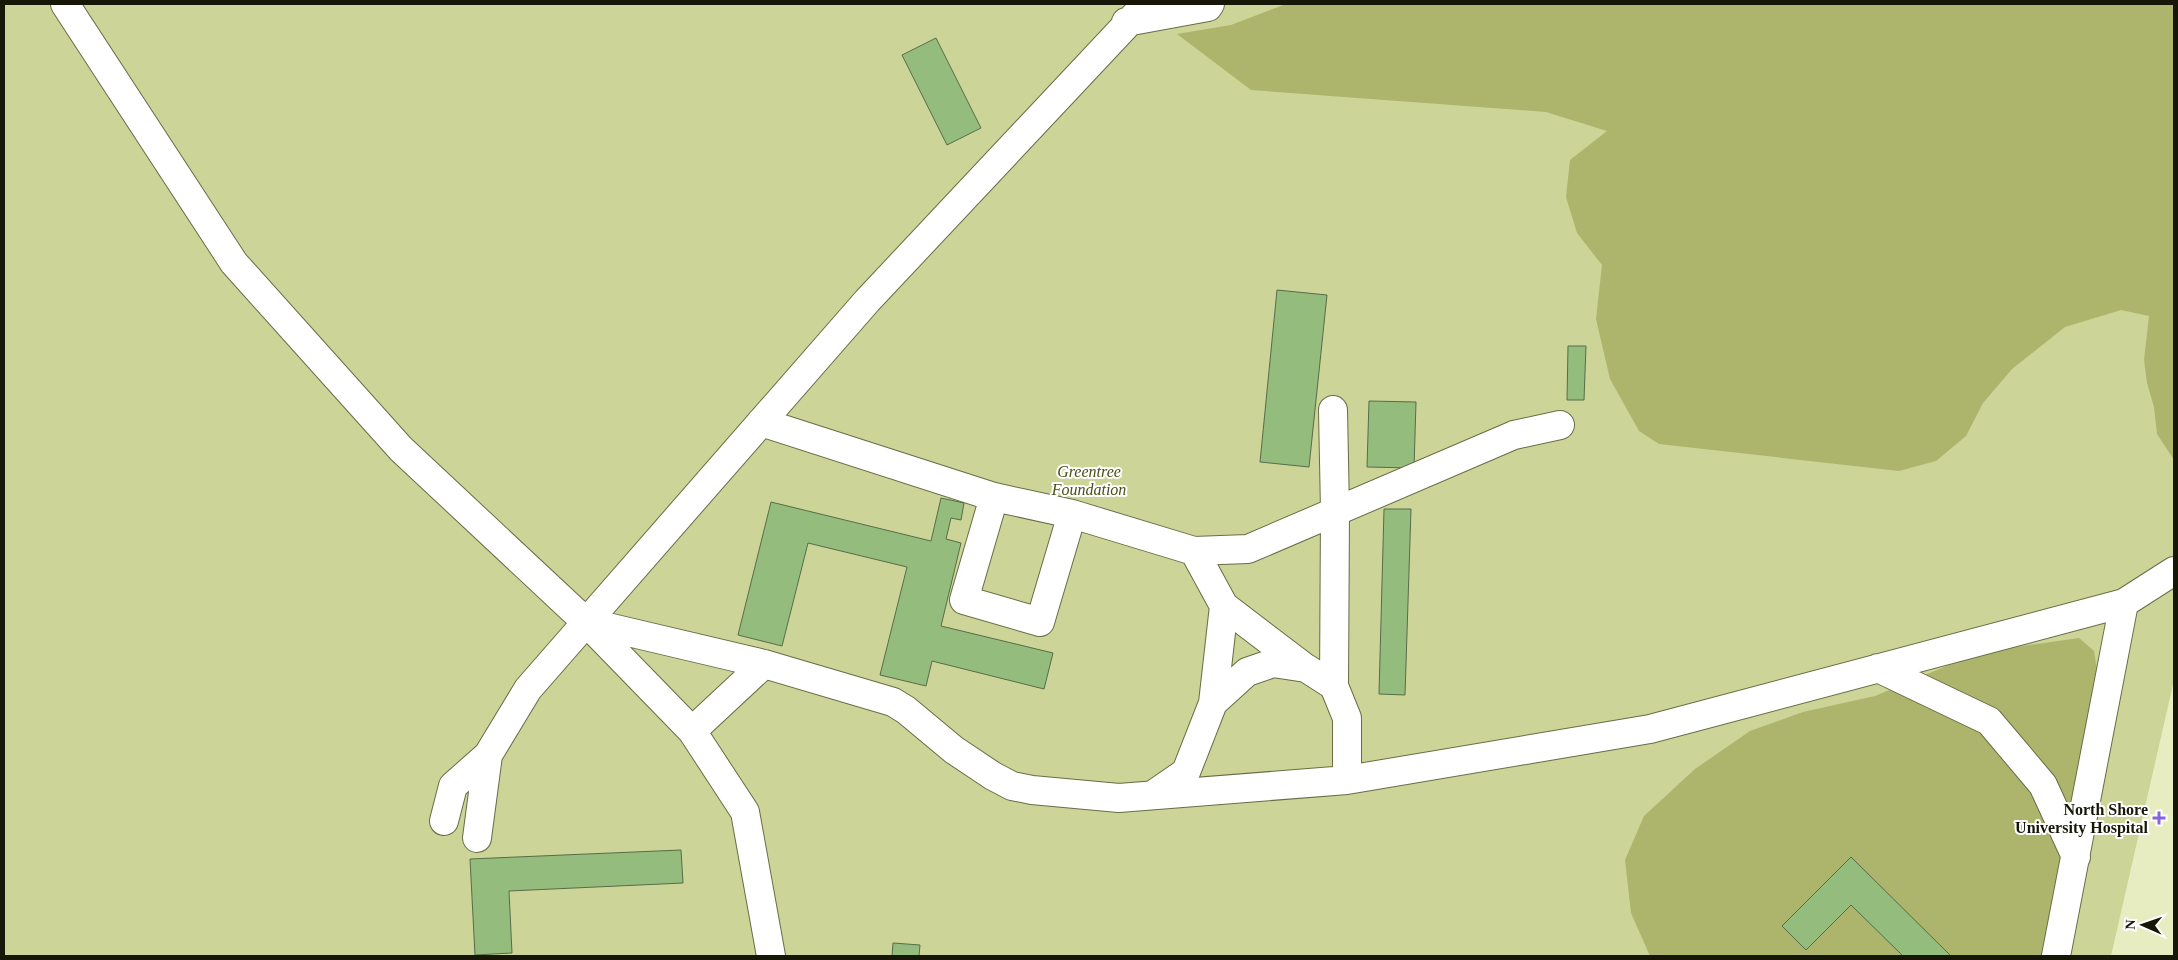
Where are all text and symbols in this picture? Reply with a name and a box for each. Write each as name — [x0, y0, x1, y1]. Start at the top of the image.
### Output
park label: Greentree Foundation — [1051, 463, 1126, 498]
place label: North Shore University Hospital — [2015, 801, 2149, 837]
marker: North Shore University Hospital — [2152, 811, 2166, 825]
north arrow — [2118, 900, 2168, 950]
text: N — [2123, 919, 2138, 930]

